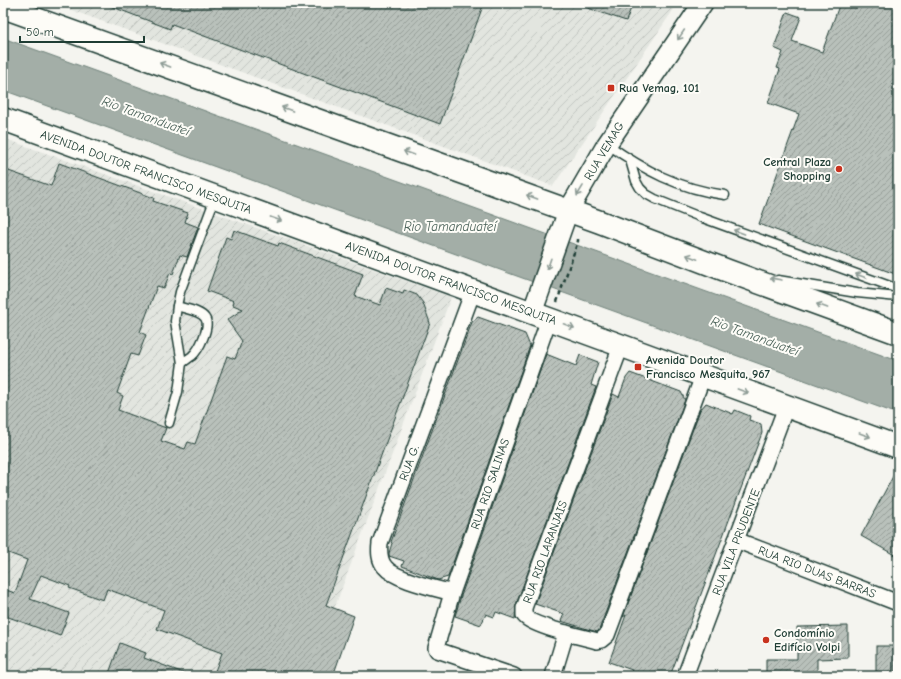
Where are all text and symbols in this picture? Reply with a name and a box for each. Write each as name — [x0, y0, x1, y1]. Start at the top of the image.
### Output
scale bar — [20, 18, 144, 44]
text: 50 m — [26, 25, 54, 39]
one-way arrow — [677, 29, 685, 40]
one-way arrow — [159, 61, 171, 69]
place label: Rua Vemag, 101 — [619, 81, 700, 95]
marker: Rua Vemag, 101 — [606, 83, 616, 93]
water label: Rio Tamanduateí — [100, 93, 194, 140]
one-way arrow — [281, 105, 293, 113]
street label: RUA VEMAG — [581, 119, 627, 183]
street label: AVENIDA DOUTOR FRANCISCO MESQUITA — [39, 127, 253, 217]
one-way arrow — [404, 149, 416, 157]
place label: Central Plaza Shopping — [763, 155, 831, 183]
marker: Central Plaza Shopping — [834, 164, 844, 174]
one-way arrow — [575, 185, 583, 197]
one-way arrow — [526, 193, 538, 201]
one-way arrow — [270, 216, 282, 224]
water label: Rio Tamanduateí — [404, 219, 498, 234]
one-way arrow — [734, 227, 746, 235]
street label: AVENIDA DOUTOR FRANCISCO MESQUITA — [344, 238, 558, 328]
one-way arrow — [686, 253, 698, 261]
one-way arrow — [545, 257, 553, 269]
one-way arrow — [855, 272, 868, 279]
one-way arrow — [770, 275, 783, 283]
one-way arrow — [816, 301, 828, 309]
water label: Rio Tamanduateí — [709, 313, 803, 360]
one-way arrow — [562, 323, 574, 331]
place label: Avenida Doutor Francisco Mesquita, 967 — [646, 353, 771, 381]
marker: Avenida Doutor Francisco Mesquita, 967 — [633, 362, 643, 372]
one-way arrow — [737, 388, 750, 395]
one-way arrow — [859, 432, 871, 440]
street label: RUA RIO SALINAS — [468, 436, 512, 531]
street label: RUA G. — [396, 443, 422, 483]
street label: RUA VILA PRUDENTE — [709, 487, 763, 597]
street label: RUA RIO LARANJAIS — [520, 498, 570, 605]
street label: RUA RIO DUAS BARRAS — [756, 543, 878, 601]
place label: Condomínio Edifício Volpi — [774, 626, 840, 654]
marker: Condomínio Edifício Volpi — [761, 635, 771, 645]

